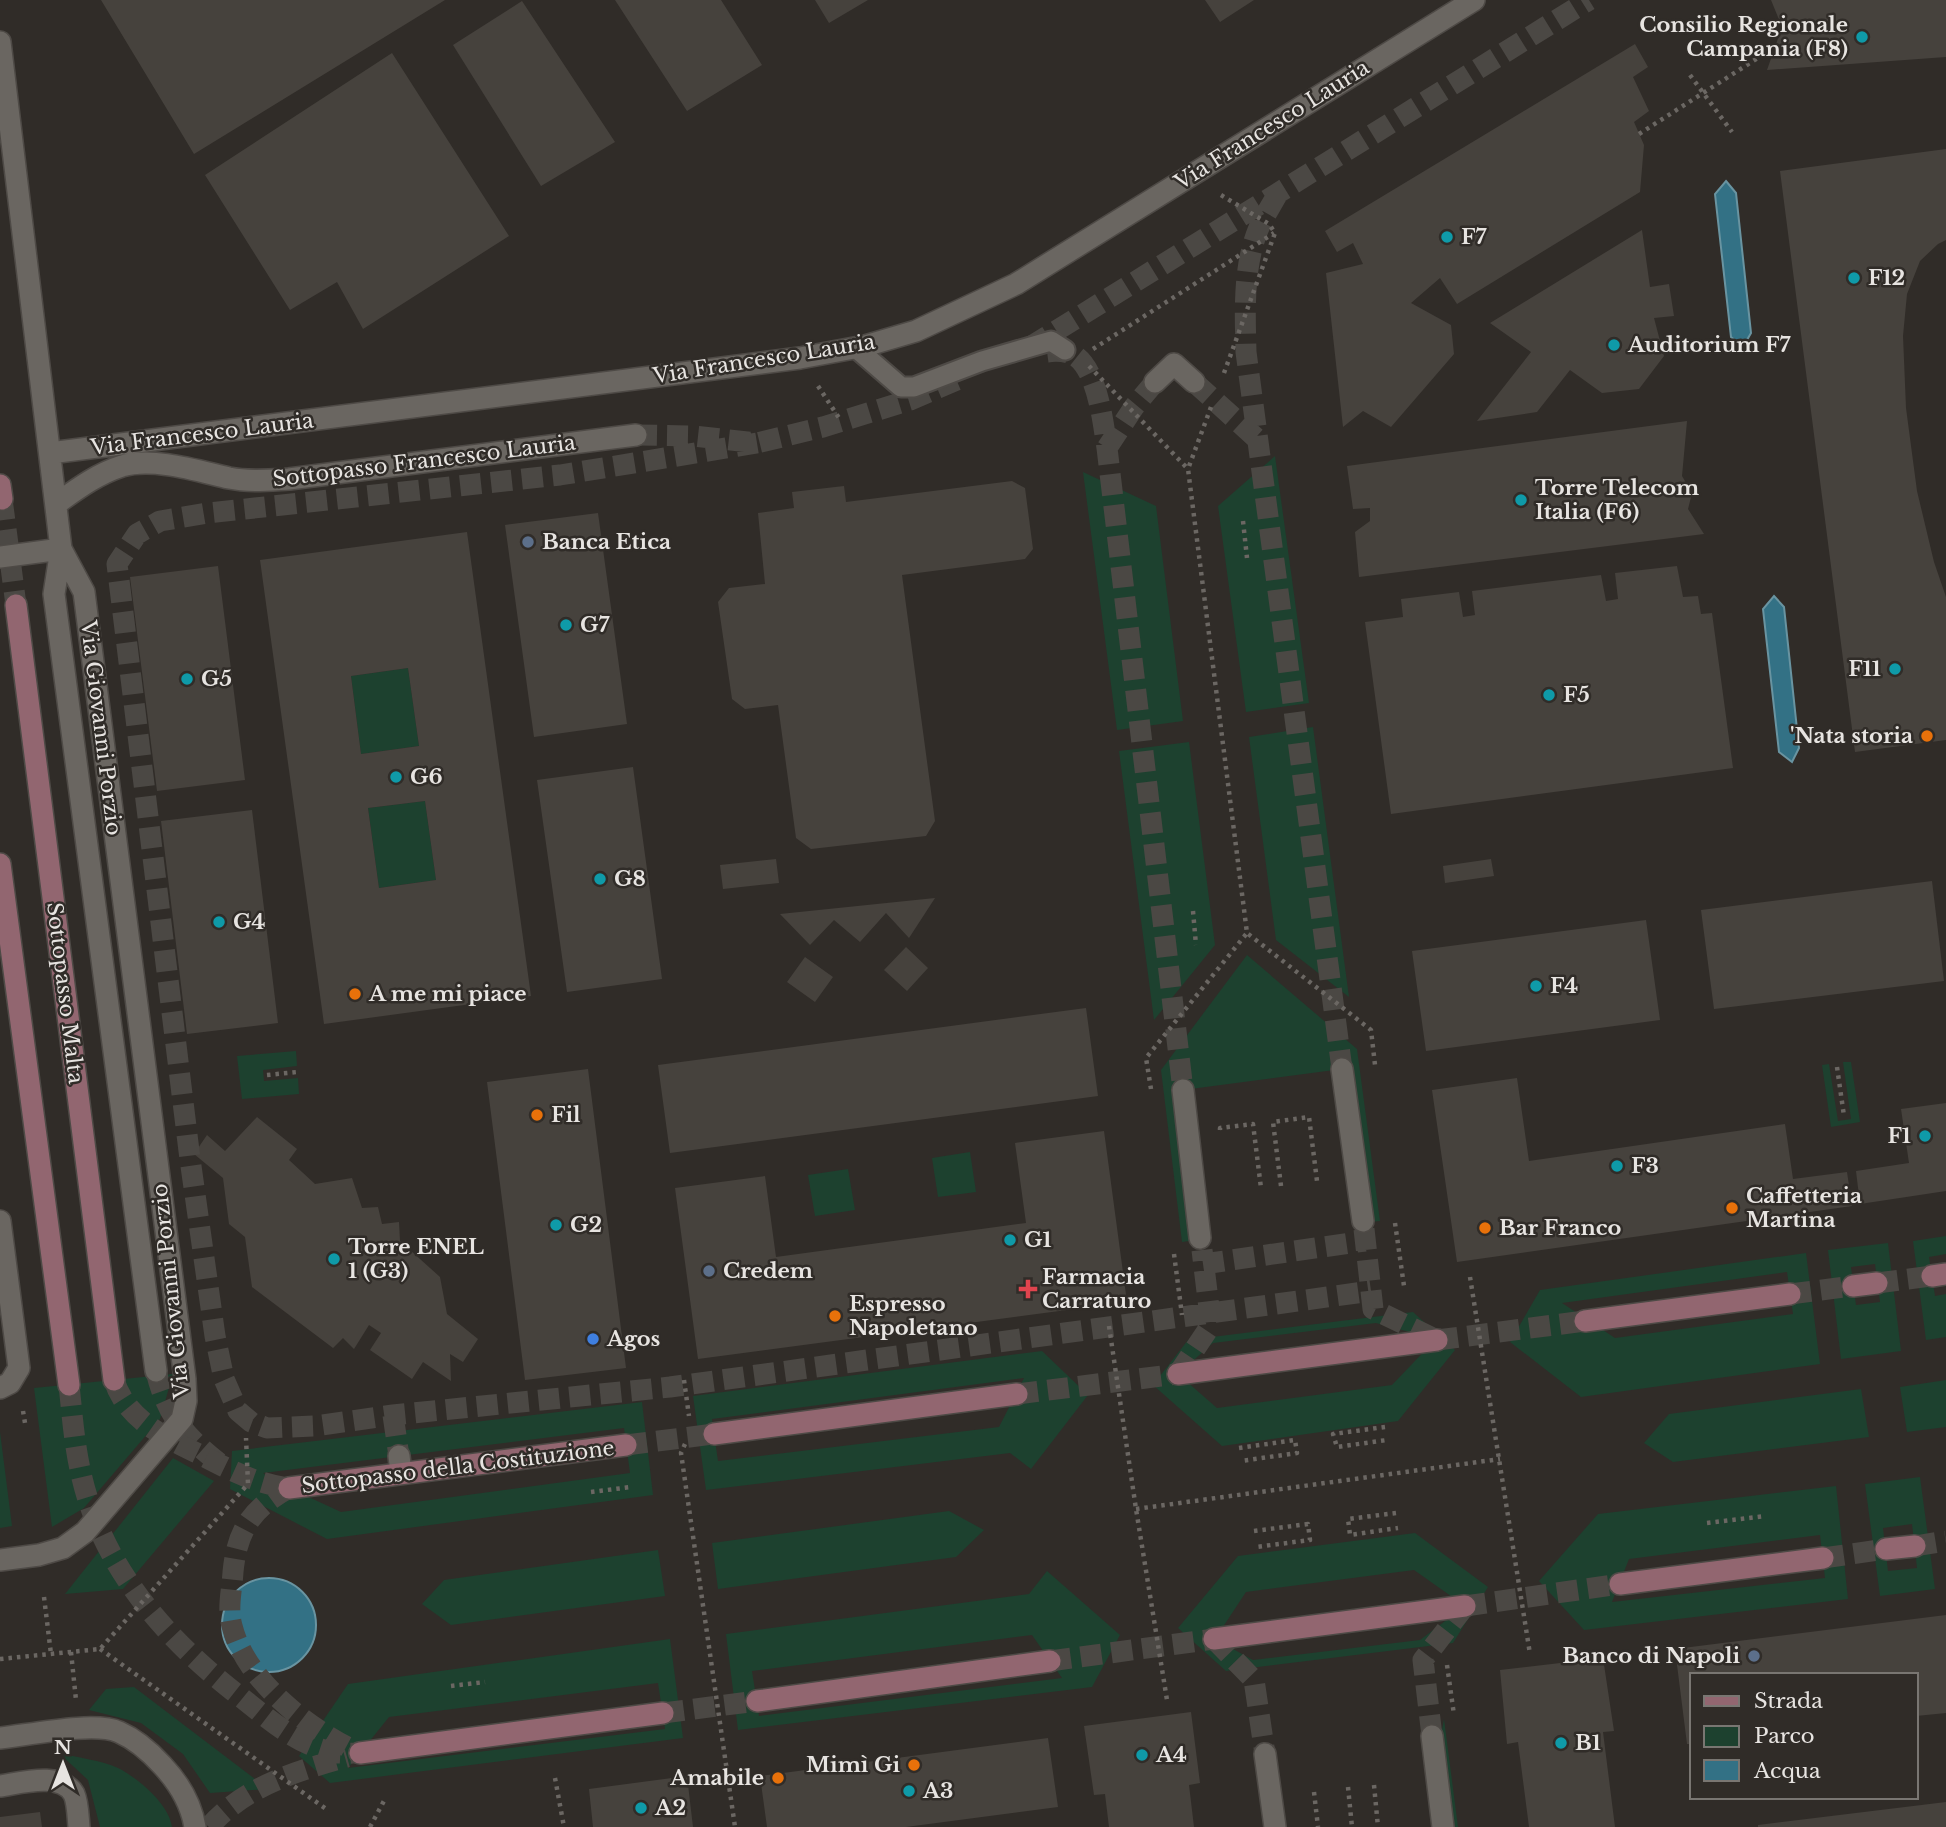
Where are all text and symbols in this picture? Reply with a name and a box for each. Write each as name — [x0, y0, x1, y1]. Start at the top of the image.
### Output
place label: Consilio Regionale Campania (F8) — [1639, 12, 1848, 62]
marker: Consilio Regionale Campania (F8) — [1854, 29, 1870, 45]
street label: Via Francesco Lauria — [1169, 54, 1374, 196]
place label: F7 — [1461, 224, 1487, 250]
marker: F7 — [1439, 229, 1455, 245]
place label: F12 — [1868, 265, 1905, 291]
marker: F12 — [1846, 270, 1862, 286]
street label: Via Francesco Lauria — [650, 329, 877, 390]
place label: Auditorium F7 — [1627, 332, 1792, 358]
marker: Auditorium F7 — [1606, 337, 1622, 353]
street label: Via Francesco Lauria — [88, 407, 315, 461]
street label: Sottopasso Francesco Lauria — [271, 429, 577, 493]
place label: Torre Telecom Italia (F6) — [1535, 475, 1699, 525]
marker: Torre Telecom Italia (F6) — [1513, 492, 1529, 508]
place label: Banca Etica — [542, 529, 671, 555]
marker: Banca Etica — [520, 534, 536, 550]
place label: G7 — [580, 612, 610, 638]
marker: G7 — [558, 617, 574, 633]
street label: Via Giovanni Porzio — [75, 618, 127, 837]
place label: F11 — [1848, 656, 1881, 682]
marker: F11 — [1887, 661, 1903, 677]
place label: G5 — [201, 666, 232, 692]
marker: G5 — [179, 671, 195, 687]
place label: F5 — [1563, 682, 1590, 708]
marker: F5 — [1541, 687, 1557, 703]
place label: 'Nata storia — [1790, 723, 1913, 749]
marker: 'Nata storia — [1919, 728, 1935, 744]
place label: G6 — [410, 764, 443, 790]
marker: G6 — [388, 769, 404, 785]
place label: G8 — [614, 866, 646, 892]
marker: G8 — [592, 871, 608, 887]
street label: Sottopasso Malta — [41, 901, 89, 1086]
place label: G4 — [233, 909, 265, 935]
marker: G4 — [211, 914, 227, 930]
place label: F4 — [1550, 973, 1578, 999]
marker: F4 — [1528, 978, 1544, 994]
place label: A me mi piace — [368, 981, 527, 1007]
marker: A me mi piace — [347, 986, 363, 1002]
place label: Fil — [551, 1102, 581, 1128]
marker: Fil — [529, 1107, 545, 1123]
place label: F1 — [1887, 1123, 1911, 1149]
marker: F1 — [1917, 1128, 1933, 1144]
place label: F3 — [1631, 1153, 1659, 1179]
marker: F3 — [1609, 1158, 1625, 1174]
street label: Via Giovanni Porzio — [147, 1182, 195, 1401]
place label: Caffetteria Martina — [1746, 1183, 1862, 1233]
marker: Caffetteria Martina — [1724, 1200, 1740, 1216]
place label: G2 — [570, 1212, 602, 1238]
place label: Bar Franco — [1499, 1215, 1622, 1241]
marker: G2 — [548, 1217, 564, 1233]
marker: Bar Franco — [1477, 1220, 1493, 1236]
place label: G1 — [1024, 1227, 1052, 1253]
marker: G1 — [1002, 1232, 1018, 1248]
place label: Torre ENEL 1 (G3) — [348, 1234, 484, 1284]
marker: Torre ENEL 1 (G3) — [326, 1251, 342, 1267]
place label: Credem — [723, 1258, 813, 1284]
marker: Credem — [701, 1263, 717, 1279]
place label: Farmacia Carraturo — [1042, 1264, 1152, 1314]
marker: Farmacia Carraturo — [1020, 1281, 1036, 1297]
place label: Espresso Napoletano — [849, 1291, 978, 1341]
marker: Espresso Napoletano — [827, 1308, 843, 1324]
place label: Agos — [606, 1326, 661, 1352]
marker: Agos — [585, 1331, 601, 1347]
street label: Sottopasso della Costituzione — [300, 1435, 616, 1499]
place label: Banco di Napoli — [1562, 1643, 1740, 1669]
marker: Banco di Napoli — [1746, 1648, 1762, 1664]
legend — [1690, 1673, 1918, 1799]
text: Strada — [1754, 1688, 1823, 1714]
text: Parco — [1754, 1723, 1815, 1749]
north arrow — [28, 1729, 98, 1799]
place label: B1 — [1575, 1730, 1601, 1756]
marker: B1 — [1553, 1735, 1569, 1751]
text: N — [54, 1736, 72, 1759]
place label: A4 — [1155, 1742, 1187, 1768]
marker: A4 — [1134, 1747, 1150, 1763]
place label: Mimì Gi — [806, 1752, 900, 1778]
marker: Mimì Gi — [906, 1757, 922, 1773]
text: Acqua — [1753, 1758, 1821, 1784]
place label: Amabile — [669, 1765, 764, 1791]
marker: Amabile — [770, 1770, 786, 1786]
place label: A3 — [922, 1778, 953, 1804]
marker: A3 — [901, 1783, 917, 1799]
place label: A2 — [654, 1795, 686, 1821]
marker: A2 — [633, 1800, 649, 1816]

